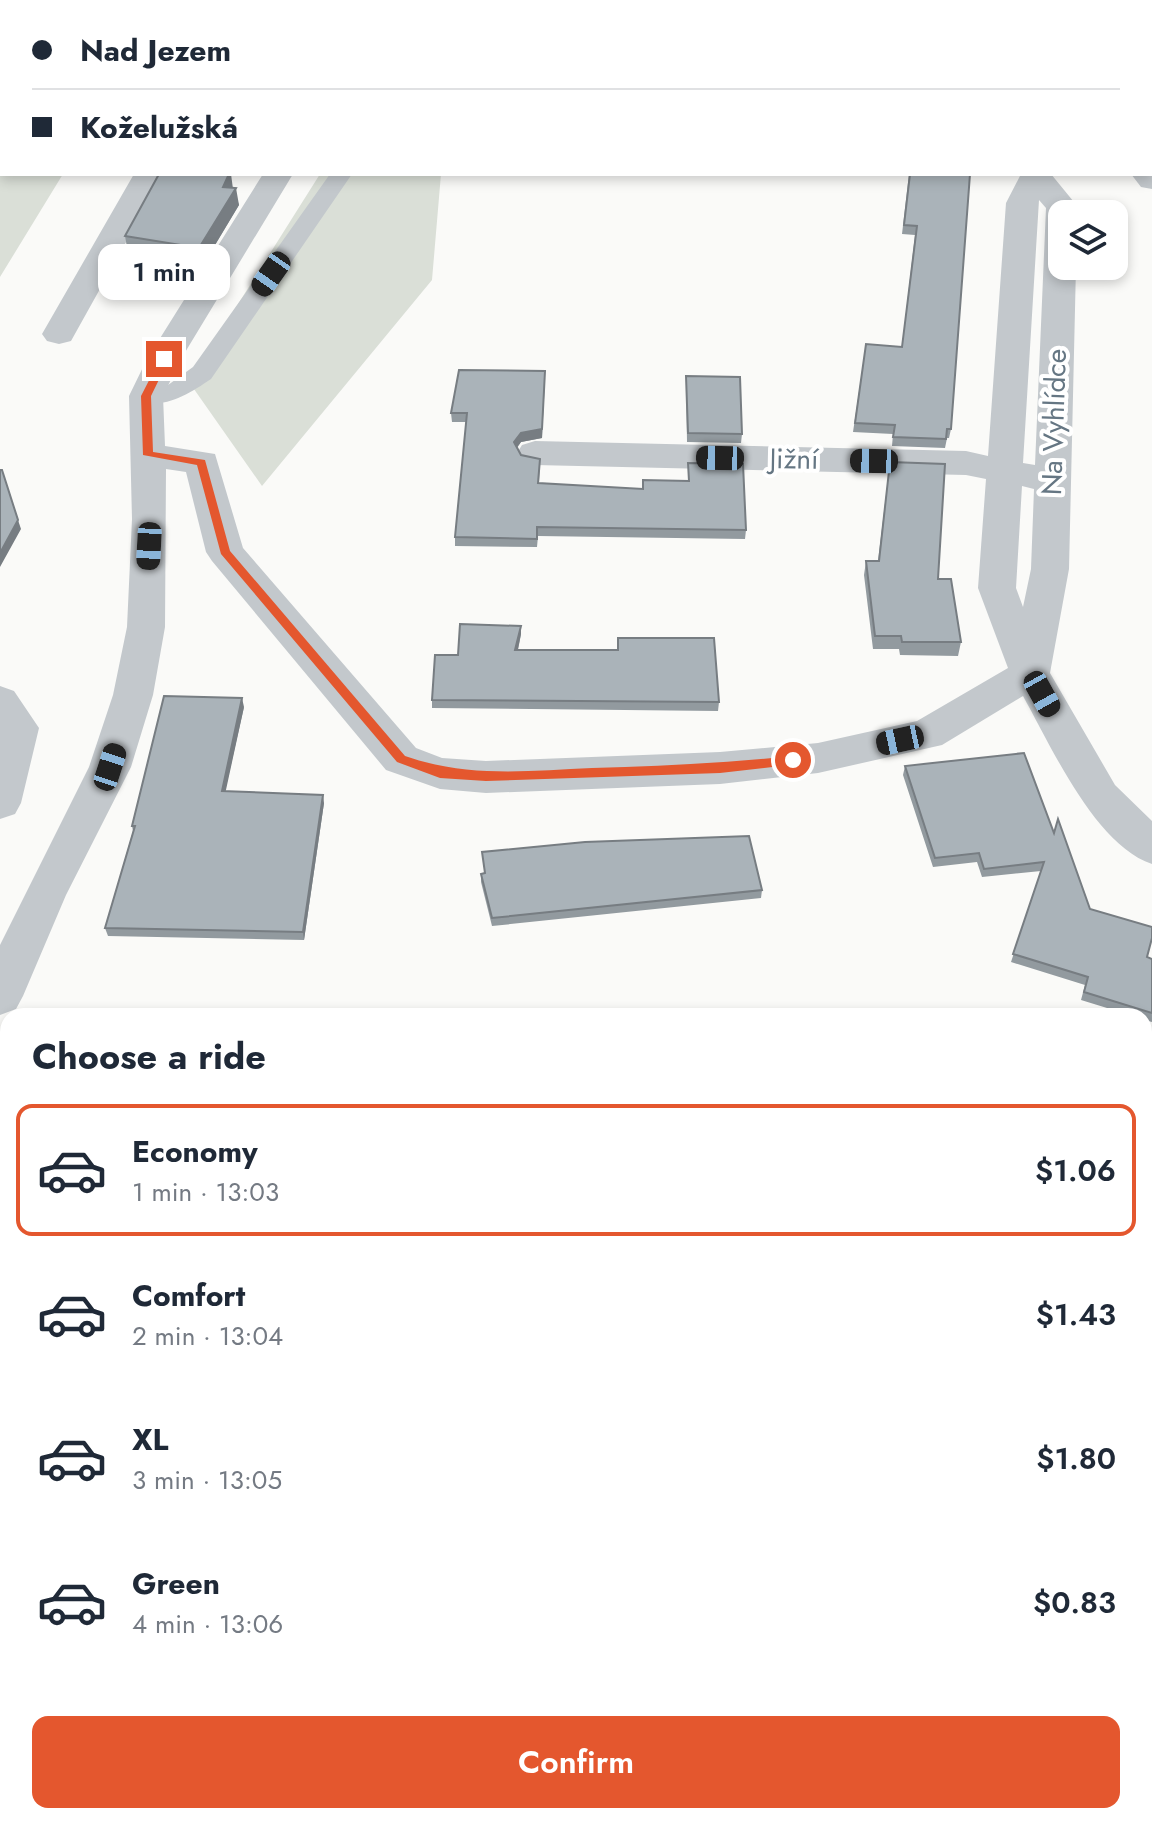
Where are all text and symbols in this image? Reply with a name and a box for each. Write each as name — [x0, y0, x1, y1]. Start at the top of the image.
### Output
text: Nad Jezem — [80, 29, 231, 72]
text: Koželužská — [80, 106, 238, 149]
map controls — [1048, 200, 1128, 280]
button: layers — [1048, 200, 1128, 280]
callout: 1 min — [98, 243, 230, 299]
car — [247, 247, 295, 301]
text: 1 min — [132, 253, 196, 291]
route end — [146, 341, 182, 377]
street label: Na Vyhlídce — [1031, 348, 1077, 496]
street label: Jižní — [765, 438, 820, 480]
car — [696, 446, 744, 470]
car — [850, 449, 898, 473]
car — [136, 521, 162, 571]
car — [1020, 667, 1064, 721]
car — [874, 723, 926, 757]
car — [91, 740, 129, 794]
route start — [775, 742, 811, 778]
text: Choose a ride — [32, 1030, 266, 1082]
text: Economy — [132, 1130, 258, 1173]
icon: car — [36, 1134, 108, 1206]
text: $1.06 — [1035, 1149, 1116, 1192]
text: 1 min · 13:03 — [132, 1173, 279, 1211]
text: Comfort — [132, 1274, 245, 1317]
icon: car — [36, 1278, 108, 1350]
text: $1.43 — [1036, 1293, 1116, 1336]
text: 2 min · 13:04 — [132, 1317, 283, 1355]
text: XL — [132, 1418, 168, 1461]
icon: car — [36, 1422, 108, 1494]
text: $1.80 — [1036, 1437, 1116, 1480]
text: 3 min · 13:05 — [132, 1461, 282, 1499]
text: Green — [132, 1562, 220, 1605]
icon: car — [36, 1566, 108, 1638]
text: $0.83 — [1033, 1581, 1116, 1624]
text: 4 min · 13:06 — [132, 1605, 283, 1643]
button: Confirm — [32, 1716, 1120, 1808]

